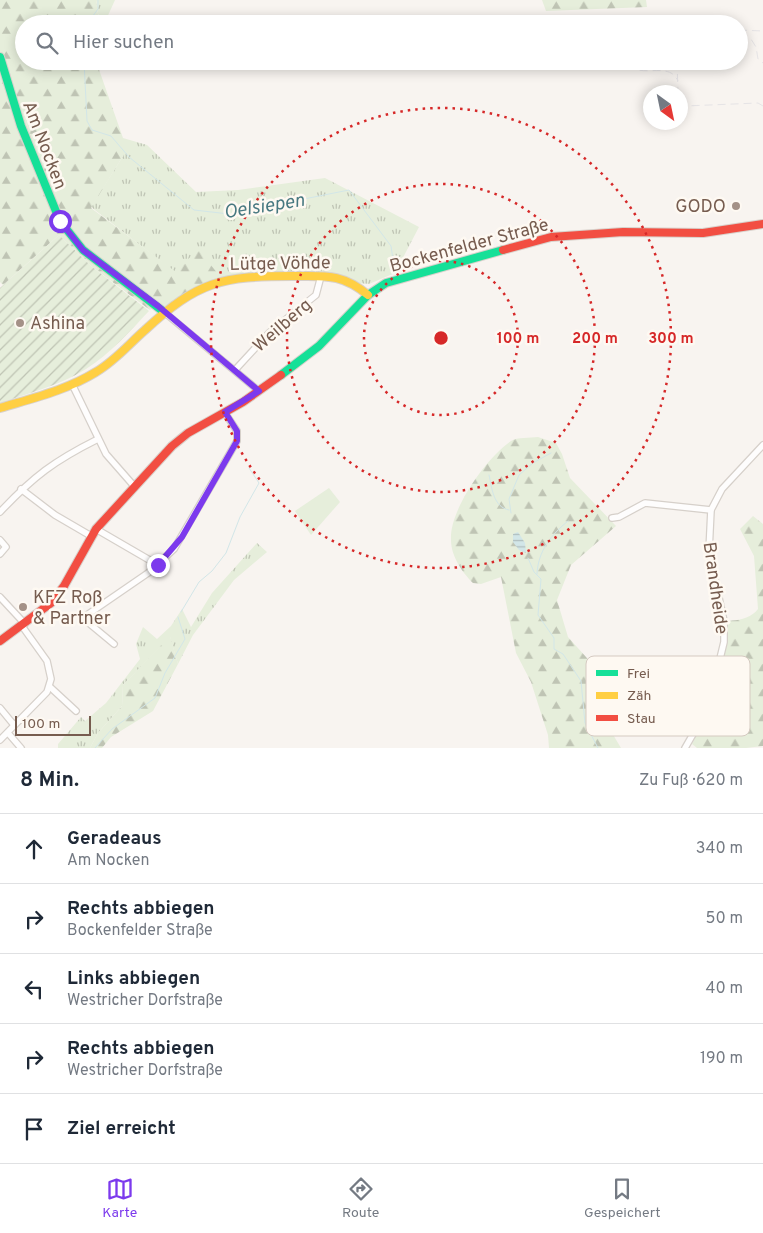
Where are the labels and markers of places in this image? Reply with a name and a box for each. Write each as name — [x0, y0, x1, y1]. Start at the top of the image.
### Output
place label: GODO — [675, 196, 726, 219]
marker: GODO — [730, 200, 742, 212]
place label: Ashina — [30, 313, 85, 336]
marker: Ashina — [14, 317, 26, 329]
centre of rings — [432, 329, 450, 347]
place label: KFZ Roß & Partner — [33, 587, 111, 631]
marker: KFZ Roß & Partner — [17, 601, 29, 613]

